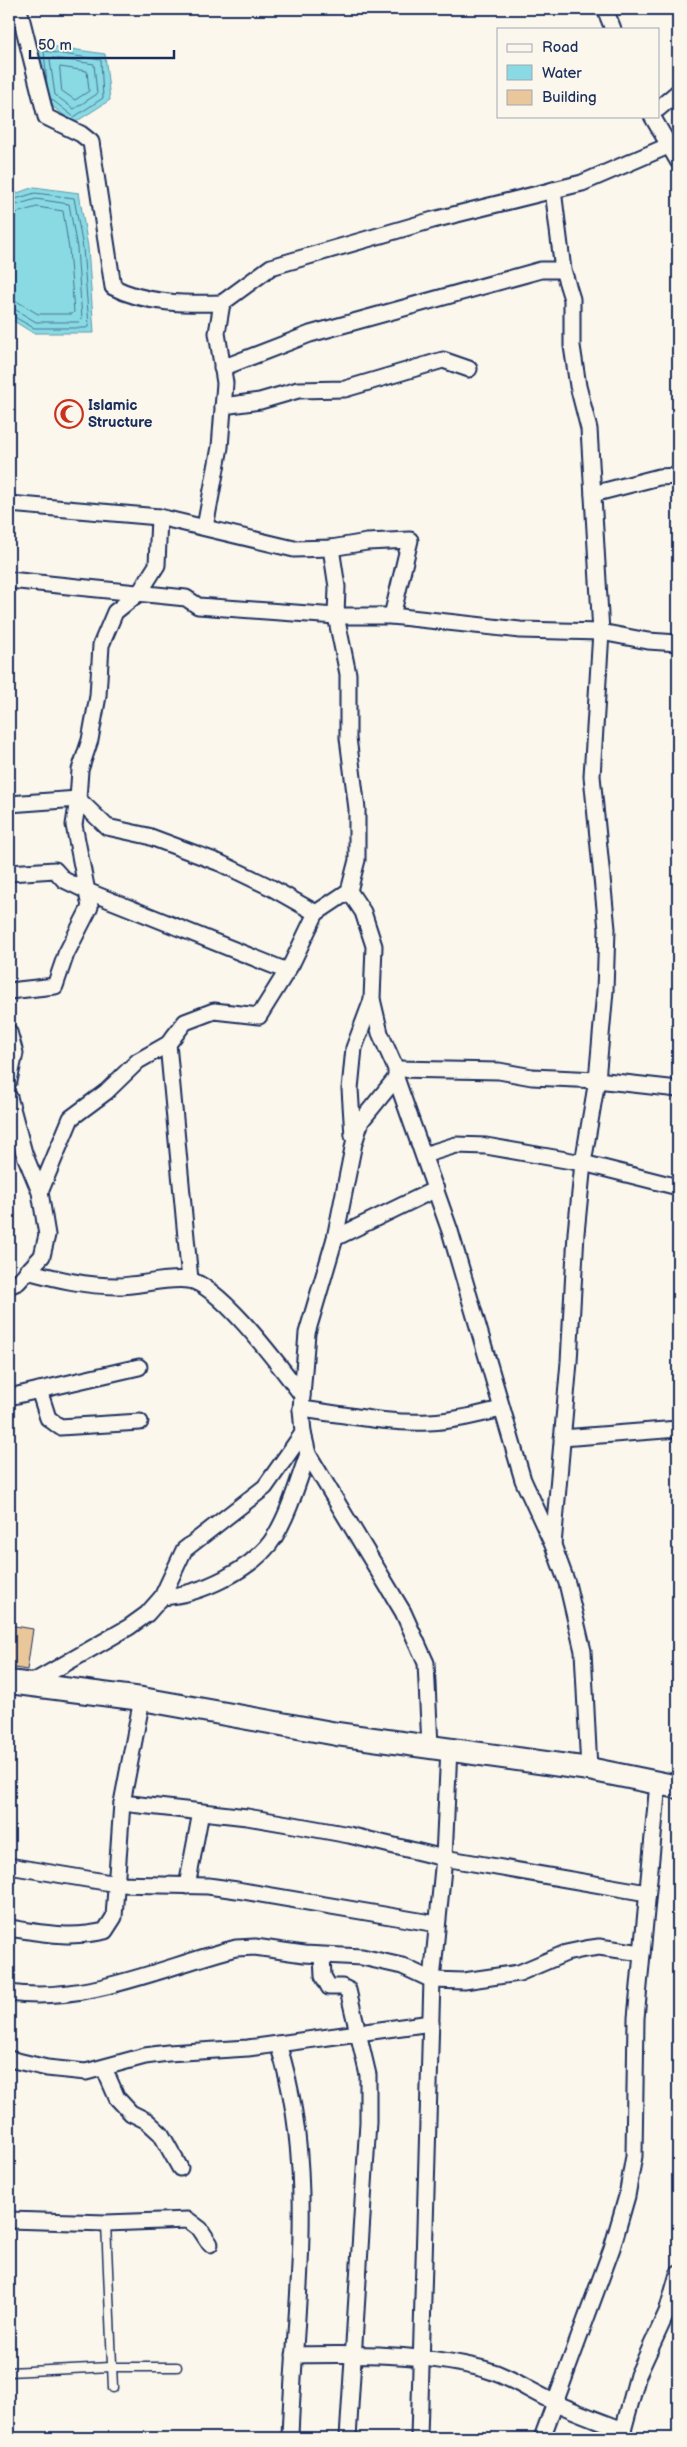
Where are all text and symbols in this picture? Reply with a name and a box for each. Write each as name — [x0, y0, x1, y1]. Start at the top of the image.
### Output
scale bar — [30, 28, 174, 60]
legend — [497, 28, 660, 118]
text: 50 m — [38, 36, 72, 55]
text: Road — [542, 38, 578, 57]
text: Water — [542, 64, 582, 83]
text: Building — [542, 88, 597, 107]
place label: Islamic Structure — [88, 396, 153, 432]
mosque icon: Islamic Structure — [54, 399, 84, 429]

